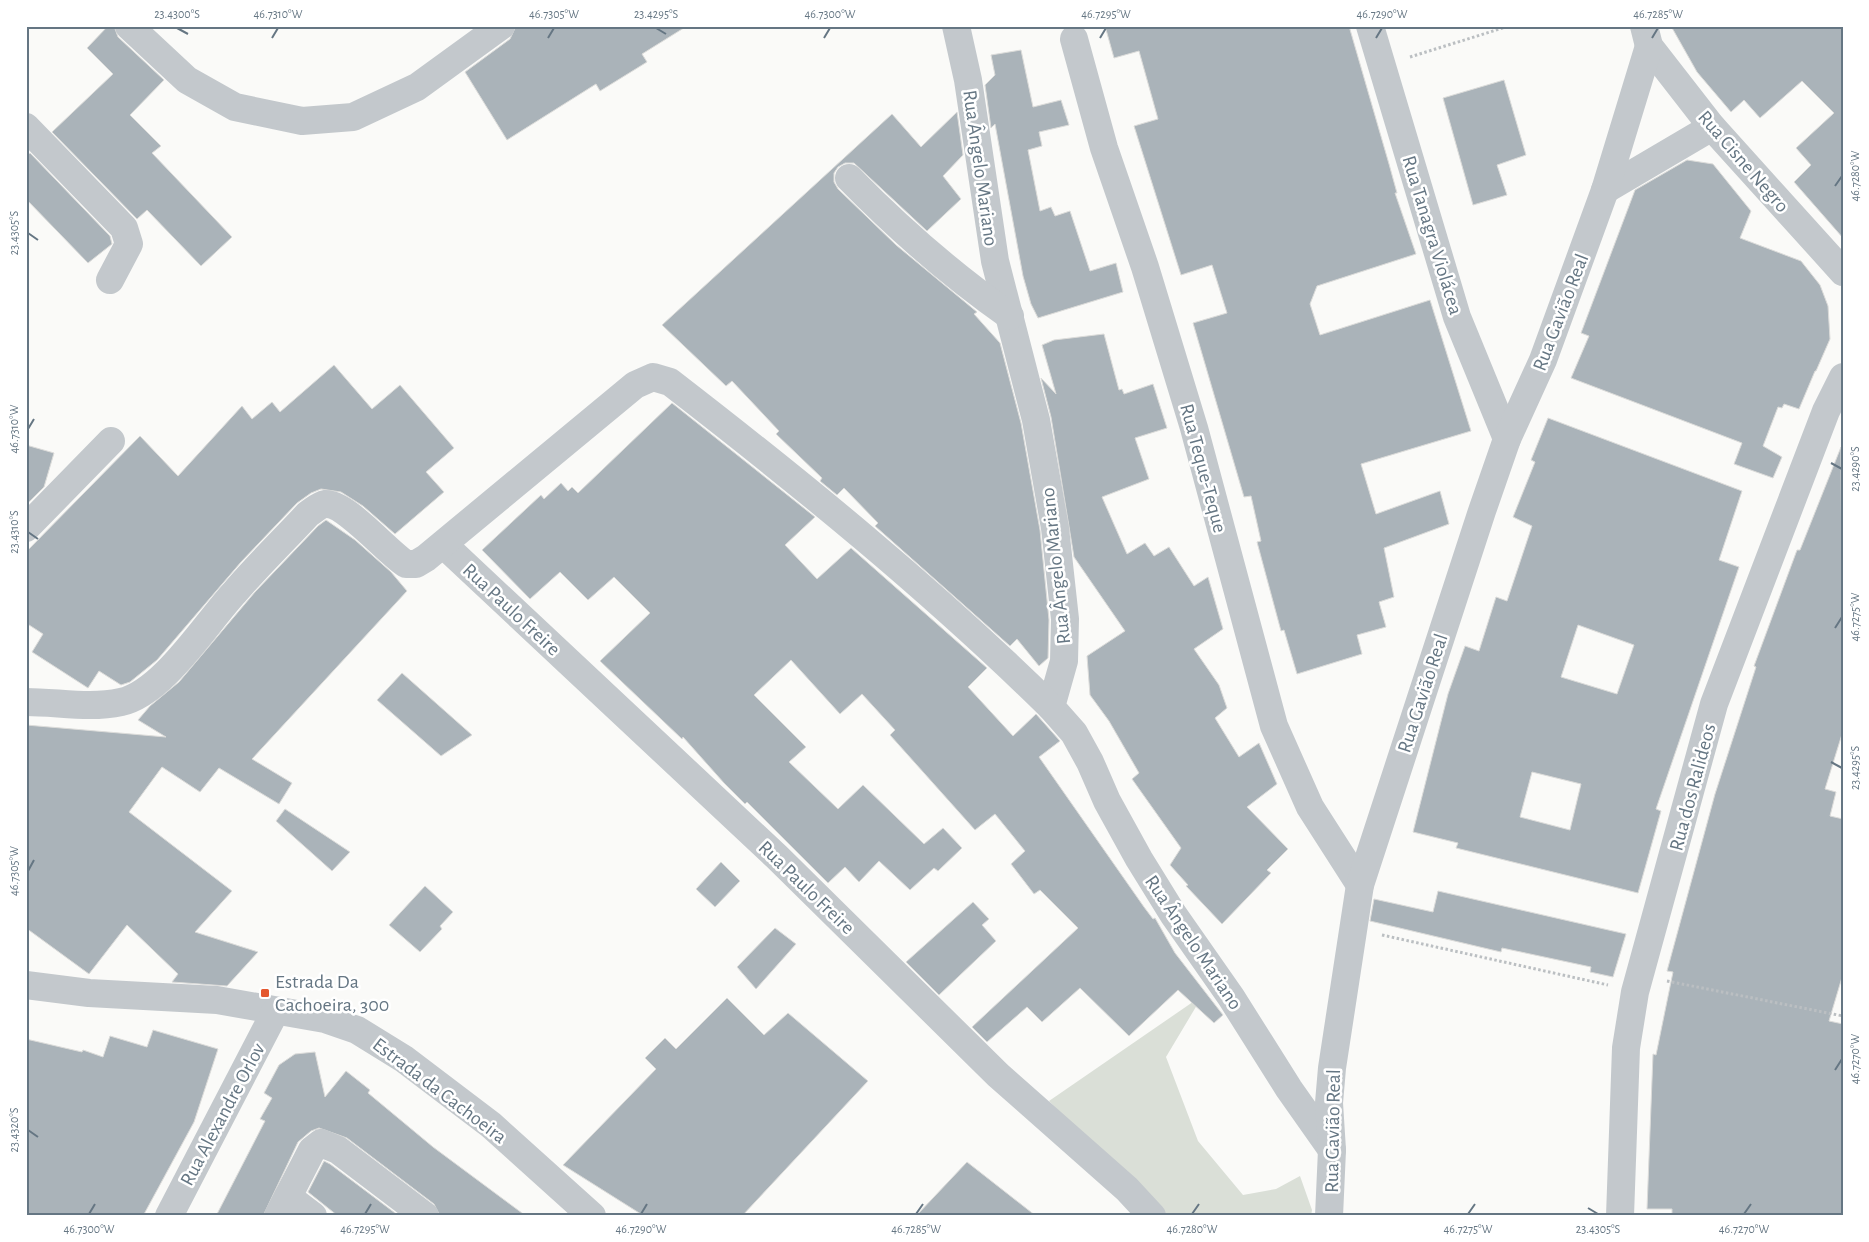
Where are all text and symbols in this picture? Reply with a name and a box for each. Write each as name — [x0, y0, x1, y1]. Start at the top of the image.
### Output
text: 23.4300°S — [154, 8, 200, 20]
text: 46.7310°W — [254, 8, 303, 20]
text: 46.7305°W — [529, 8, 579, 20]
text: 23.4295°S — [634, 8, 678, 20]
text: 46.7300°W — [804, 8, 856, 20]
text: 46.7295°W — [1081, 8, 1131, 20]
text: 46.7290°W — [1356, 8, 1408, 20]
text: 46.7285°W — [1633, 8, 1683, 20]
street label: Rua Ângelo Mariano — [959, 89, 1002, 247]
street label: Rua Cisne Negro — [1694, 107, 1793, 216]
text: 46.7280°W — [1849, 150, 1861, 202]
street label: Rua Tanagra Violácea — [1398, 153, 1466, 317]
text: 23.4305°S — [8, 210, 20, 255]
street label: Rua Gavião Real — [1529, 251, 1592, 374]
street label: Rua Teque-Teque — [1176, 402, 1230, 535]
text: 46.7310°W — [8, 404, 20, 453]
text: 23.4290°S — [1849, 446, 1861, 492]
street label: Rua Ângelo Mariano — [1037, 487, 1074, 645]
text: 23.4310°S — [8, 510, 20, 554]
street label: Rua Paulo Freire — [459, 560, 564, 660]
text: 46.7275°W — [1849, 592, 1861, 642]
street label: Rua Gavião Real — [1394, 631, 1452, 755]
street label: Rua dos Ralideos — [1666, 721, 1720, 853]
text: 23.4295°S — [1849, 746, 1861, 790]
street label: Rua Paulo Freire — [754, 837, 858, 938]
text: 46.7305°W — [8, 846, 20, 896]
street label: Rua Ângelo Mariano — [1141, 871, 1246, 1013]
place label: Estrada Da Cachoeira, 300 — [275, 972, 389, 1015]
marker: Estrada Da Cachoeira, 300 — [259, 987, 271, 999]
street label: Estrada da Cachoeira — [369, 1034, 510, 1147]
text: 46.7270°W — [1849, 1034, 1861, 1084]
street label: Rua Alexandre Orlov — [177, 1039, 269, 1189]
street label: Rua Gavião Real — [1322, 1069, 1344, 1193]
text: 23.4320°S — [8, 1107, 20, 1152]
text: 46.7300°W — [63, 1223, 115, 1235]
text: 46.7295°W — [340, 1223, 390, 1235]
text: 46.7290°W — [615, 1223, 667, 1235]
text: 46.7285°W — [891, 1223, 941, 1235]
text: 46.7280°W — [1166, 1223, 1218, 1235]
text: 46.7275°W — [1443, 1223, 1493, 1235]
text: 23.4305°S — [1576, 1223, 1621, 1235]
text: 46.7270°W — [1719, 1223, 1769, 1235]

